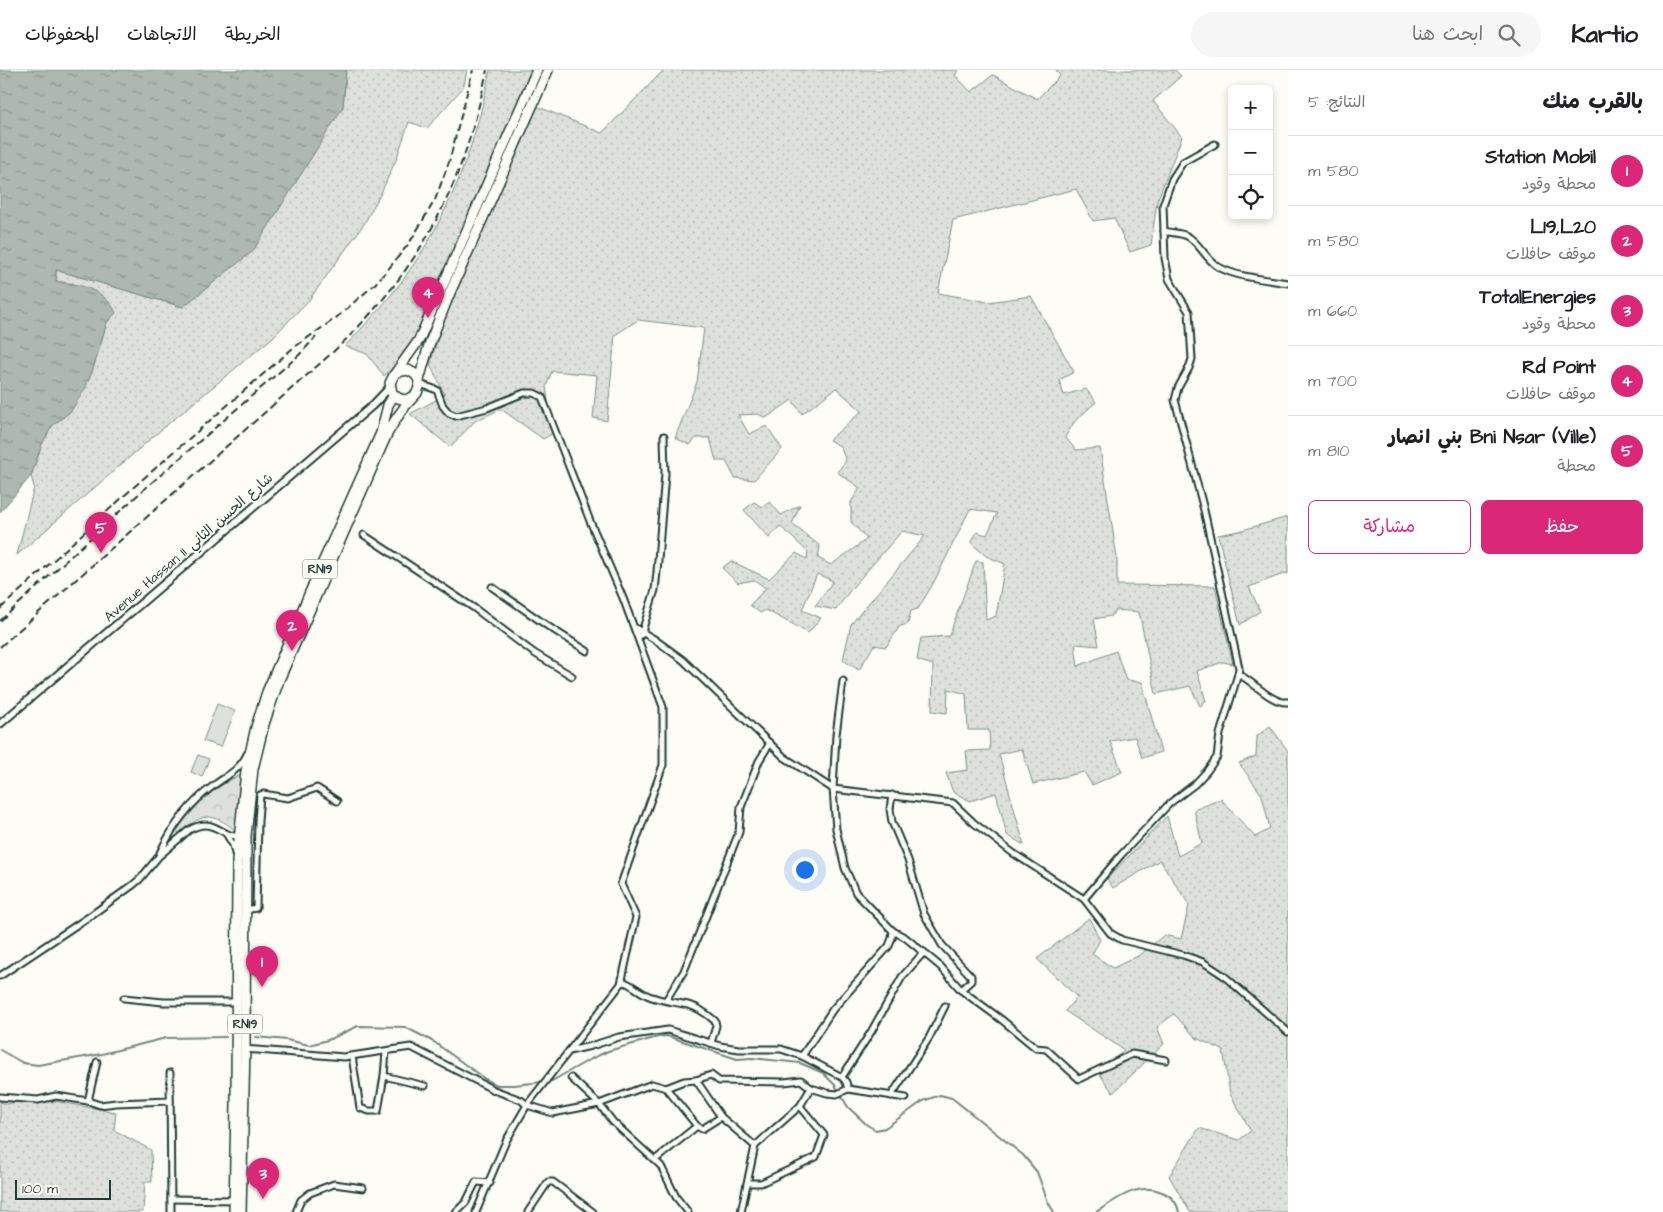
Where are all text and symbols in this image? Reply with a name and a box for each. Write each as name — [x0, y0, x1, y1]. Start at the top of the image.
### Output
search box — [1191, 12, 1541, 57]
text: Kartio — [1571, 18, 1638, 52]
text: ابحث هنا — [1412, 21, 1483, 48]
icon: search — [1495, 21, 1523, 49]
text: المحفوظات — [25, 22, 99, 47]
text: الاتجاهات — [127, 22, 197, 47]
text: الخريطة — [225, 22, 281, 47]
map controls — [1228, 85, 1273, 220]
button: + — [1228, 85, 1273, 130]
text: بالقرب منك — [1542, 87, 1643, 116]
text: النتائج: 5 — [1308, 91, 1365, 113]
button: − — [1228, 130, 1273, 175]
text: Station Mobil — [1485, 144, 1596, 171]
text: 580 m — [1308, 160, 1359, 182]
text: 1 — [1626, 160, 1628, 182]
text: محطة وقود — [1522, 173, 1596, 195]
button: locate — [1228, 175, 1273, 220]
text: L19,L20 — [1530, 214, 1596, 241]
text: 580 m — [1308, 230, 1359, 252]
text: 2 — [1622, 230, 1632, 252]
text: موقف حافلات — [1506, 243, 1596, 265]
pin: 4 — [412, 277, 444, 318]
text: TotalEnergies — [1479, 284, 1596, 311]
text: 660 m — [1308, 300, 1357, 322]
text: 3 — [1623, 300, 1631, 322]
text: محطة وقود — [1522, 313, 1596, 335]
text: Rd Point — [1522, 354, 1596, 381]
text: 700 m — [1308, 370, 1357, 392]
text: 4 — [1622, 370, 1632, 392]
text: موقف حافلات — [1506, 383, 1596, 405]
text: Bni Nsar (Ville) بني انصار — [1389, 424, 1596, 451]
text: 810 m — [1308, 440, 1349, 462]
text: 5 — [1621, 440, 1633, 462]
text: محطة — [1557, 455, 1596, 477]
street label: Avenue Hassan II شارع الحسن الثاني — [100, 469, 279, 628]
button: مشاركة — [1308, 500, 1471, 554]
button: حفظ — [1481, 500, 1643, 554]
pin: 5 — [85, 512, 117, 553]
road number: RN19 — [302, 559, 338, 578]
pin: 2 — [276, 610, 308, 651]
your location — [792, 857, 818, 883]
pin: 1 — [246, 946, 278, 987]
road number: RN19 — [228, 1014, 262, 1034]
pin: 3 — [247, 1158, 279, 1199]
scale bar — [15, 1177, 111, 1200]
text: 100 m — [22, 1179, 58, 1199]

